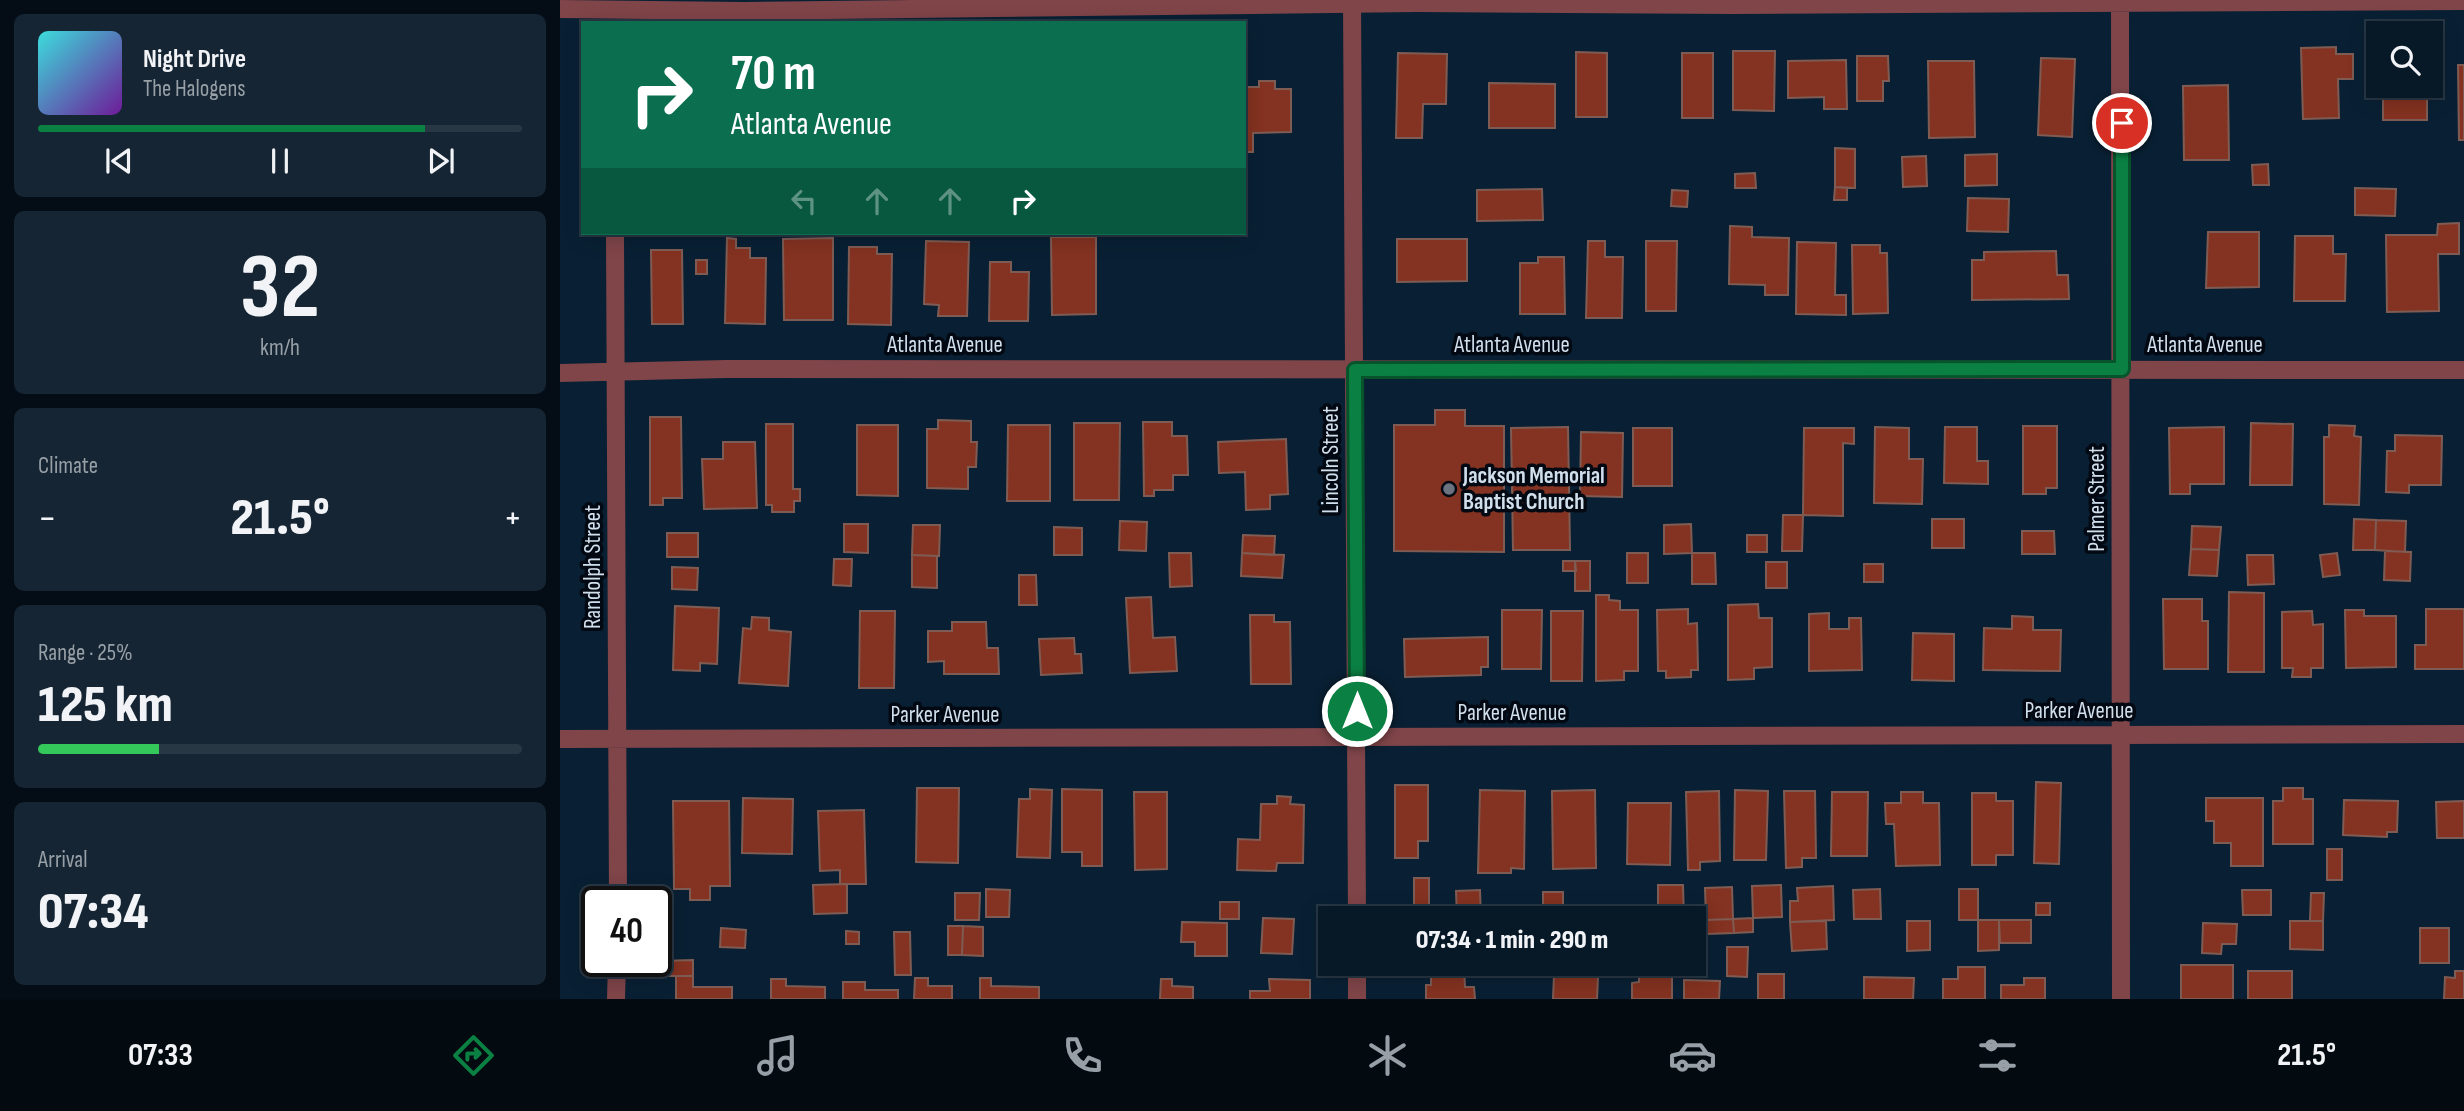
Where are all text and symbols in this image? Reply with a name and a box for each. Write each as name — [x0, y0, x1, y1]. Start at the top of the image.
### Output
map controls — [2366, 21, 2443, 98]
button: search — [2366, 21, 2443, 98]
text: Night Drive — [143, 44, 246, 75]
text: 70 m — [731, 45, 816, 104]
icon: right — [616, 49, 707, 140]
text: The Halogens — [143, 75, 246, 103]
pin — [2092, 93, 2152, 153]
icon: arrive — [2103, 104, 2141, 142]
text: Atlanta Avenue — [731, 105, 892, 144]
icon: previous — [100, 142, 138, 180]
icon: pause — [261, 142, 299, 180]
icon: next — [422, 142, 460, 180]
icon: left — [785, 182, 823, 220]
icon: ahead — [858, 182, 896, 220]
icon: ahead — [931, 182, 969, 220]
icon: right — [1004, 182, 1042, 220]
text: 32 — [240, 234, 320, 343]
street label: Atlanta Avenue — [886, 331, 1003, 359]
street label: Atlanta Avenue — [1453, 331, 1570, 359]
street label: Atlanta Avenue — [2146, 331, 2263, 359]
text: km/h — [260, 334, 300, 362]
street label: Lincoln Street — [1317, 406, 1345, 514]
street label: Palmer Street — [2083, 446, 2111, 552]
text: Climate — [38, 452, 98, 480]
place label: Jackson Memorial Baptist Church — [1462, 462, 1605, 516]
marker: Jackson Memorial Baptist Church — [1441, 481, 1457, 497]
text: 21.5° — [230, 487, 330, 550]
text: − — [38, 496, 57, 541]
text: + — [503, 496, 522, 541]
street label: Randolph Street — [579, 505, 607, 629]
text: Range · 25% — [38, 639, 133, 667]
text: 125 km — [38, 674, 173, 737]
position arrow — [1320, 674, 1394, 748]
street label: Parker Avenue — [2024, 697, 2134, 725]
street label: Parker Avenue — [1457, 699, 1567, 727]
street label: Parker Avenue — [890, 701, 1000, 729]
text: Arrival — [38, 846, 87, 874]
text: 07:34 — [38, 881, 149, 944]
speed limit sign: 40 — [581, 886, 672, 977]
text: 07:34 · 1 min · 290 m — [1416, 925, 1608, 956]
icon: directions — [449, 1031, 498, 1080]
icon: music — [753, 1031, 802, 1080]
icon: phone — [1058, 1031, 1107, 1080]
icon: climate — [1363, 1031, 1412, 1080]
icon: car — [1668, 1031, 1717, 1080]
icon: filters — [1973, 1031, 2022, 1080]
text: 07:33 — [128, 1036, 193, 1075]
text: 21.5° — [2277, 1036, 2336, 1075]

